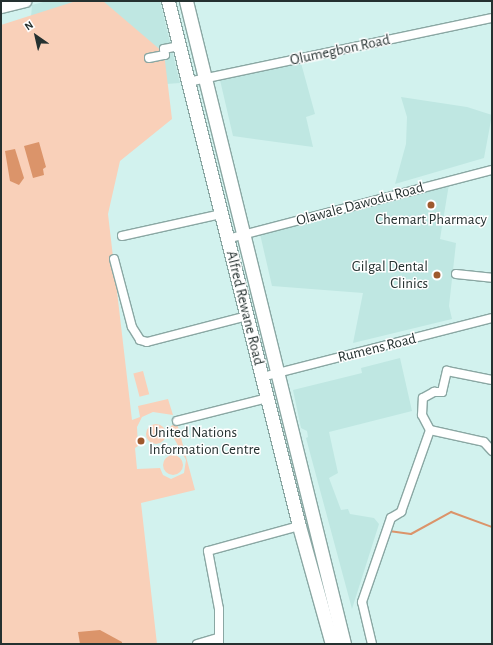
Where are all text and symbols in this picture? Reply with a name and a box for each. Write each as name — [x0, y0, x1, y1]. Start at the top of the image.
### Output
north arrow — [16, 16, 56, 56]
text: N — [23, 19, 35, 32]
street label: Olumegbon Road — [288, 31, 392, 69]
street label: Olawale Dawodu Road — [294, 178, 426, 230]
marker: Chemart Pharmacy — [426, 200, 436, 210]
place label: Chemart Pharmacy — [375, 211, 487, 229]
street label: Alfred Rewane Road — [222, 249, 268, 367]
place label: Gilgal Dental Clinics — [352, 257, 428, 292]
marker: Gilgal Dental Clinics — [431, 269, 443, 281]
street label: Rumens Road — [336, 330, 418, 366]
place label: United Nations Information Centre — [149, 423, 260, 458]
marker: United Nations Information Centre — [136, 436, 146, 446]

